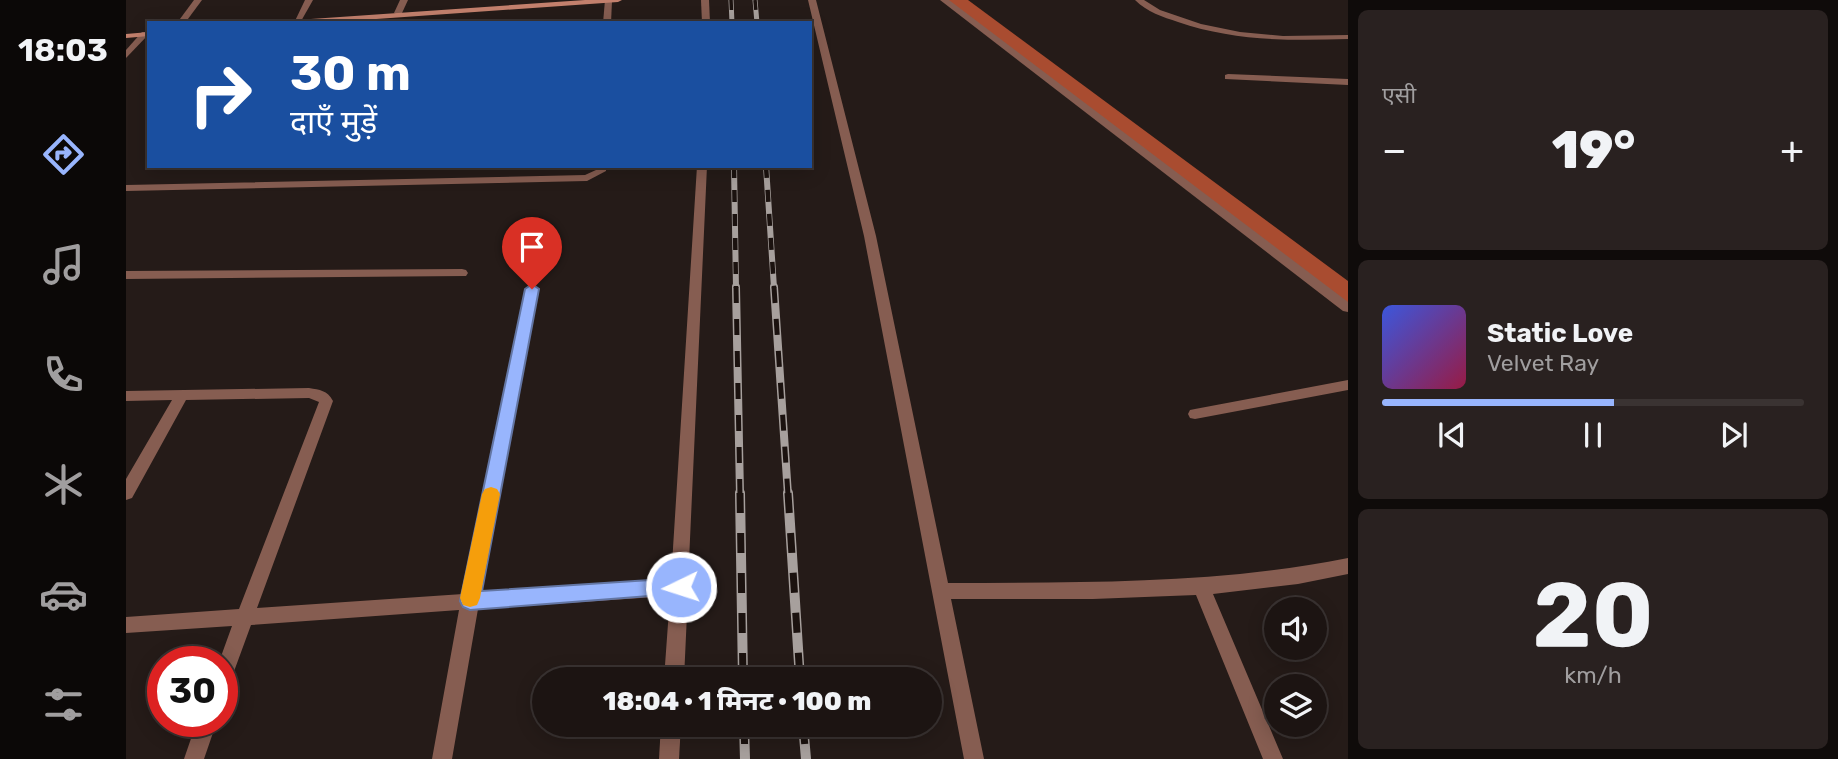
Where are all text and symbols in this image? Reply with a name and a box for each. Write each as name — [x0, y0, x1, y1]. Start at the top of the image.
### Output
text: 18:03 — [18, 31, 108, 69]
text: 30 m — [290, 44, 411, 102]
icon: right — [175, 49, 266, 140]
text: एसी — [1382, 81, 1416, 109]
text: दाएँ मुड़ें — [290, 103, 377, 141]
text: 19° — [1552, 119, 1635, 181]
text: − — [1382, 127, 1407, 173]
text: + — [1780, 127, 1804, 173]
icon: directions — [39, 130, 88, 179]
pin — [502, 217, 562, 289]
icon: arrive — [513, 228, 551, 266]
icon: music — [39, 240, 88, 289]
text: Static Love — [1487, 318, 1633, 349]
text: Velvet Ray — [1487, 349, 1599, 377]
icon: phone — [39, 350, 88, 399]
icon: previous — [1433, 416, 1471, 454]
icon: pause — [1574, 416, 1612, 454]
icon: next — [1715, 416, 1753, 454]
icon: climate — [39, 460, 88, 509]
position arrow — [644, 550, 718, 624]
text: 20 — [1532, 561, 1654, 669]
icon: car — [39, 570, 88, 619]
map controls — [1264, 597, 1327, 737]
button: sound — [1264, 597, 1327, 660]
speed limit sign: 30 — [147, 646, 238, 737]
text: km/h — [1564, 661, 1622, 689]
button: layers — [1264, 674, 1327, 737]
icon: filters — [39, 680, 88, 729]
text: 18:04 · 1 मिनट · 100 m — [603, 686, 871, 717]

